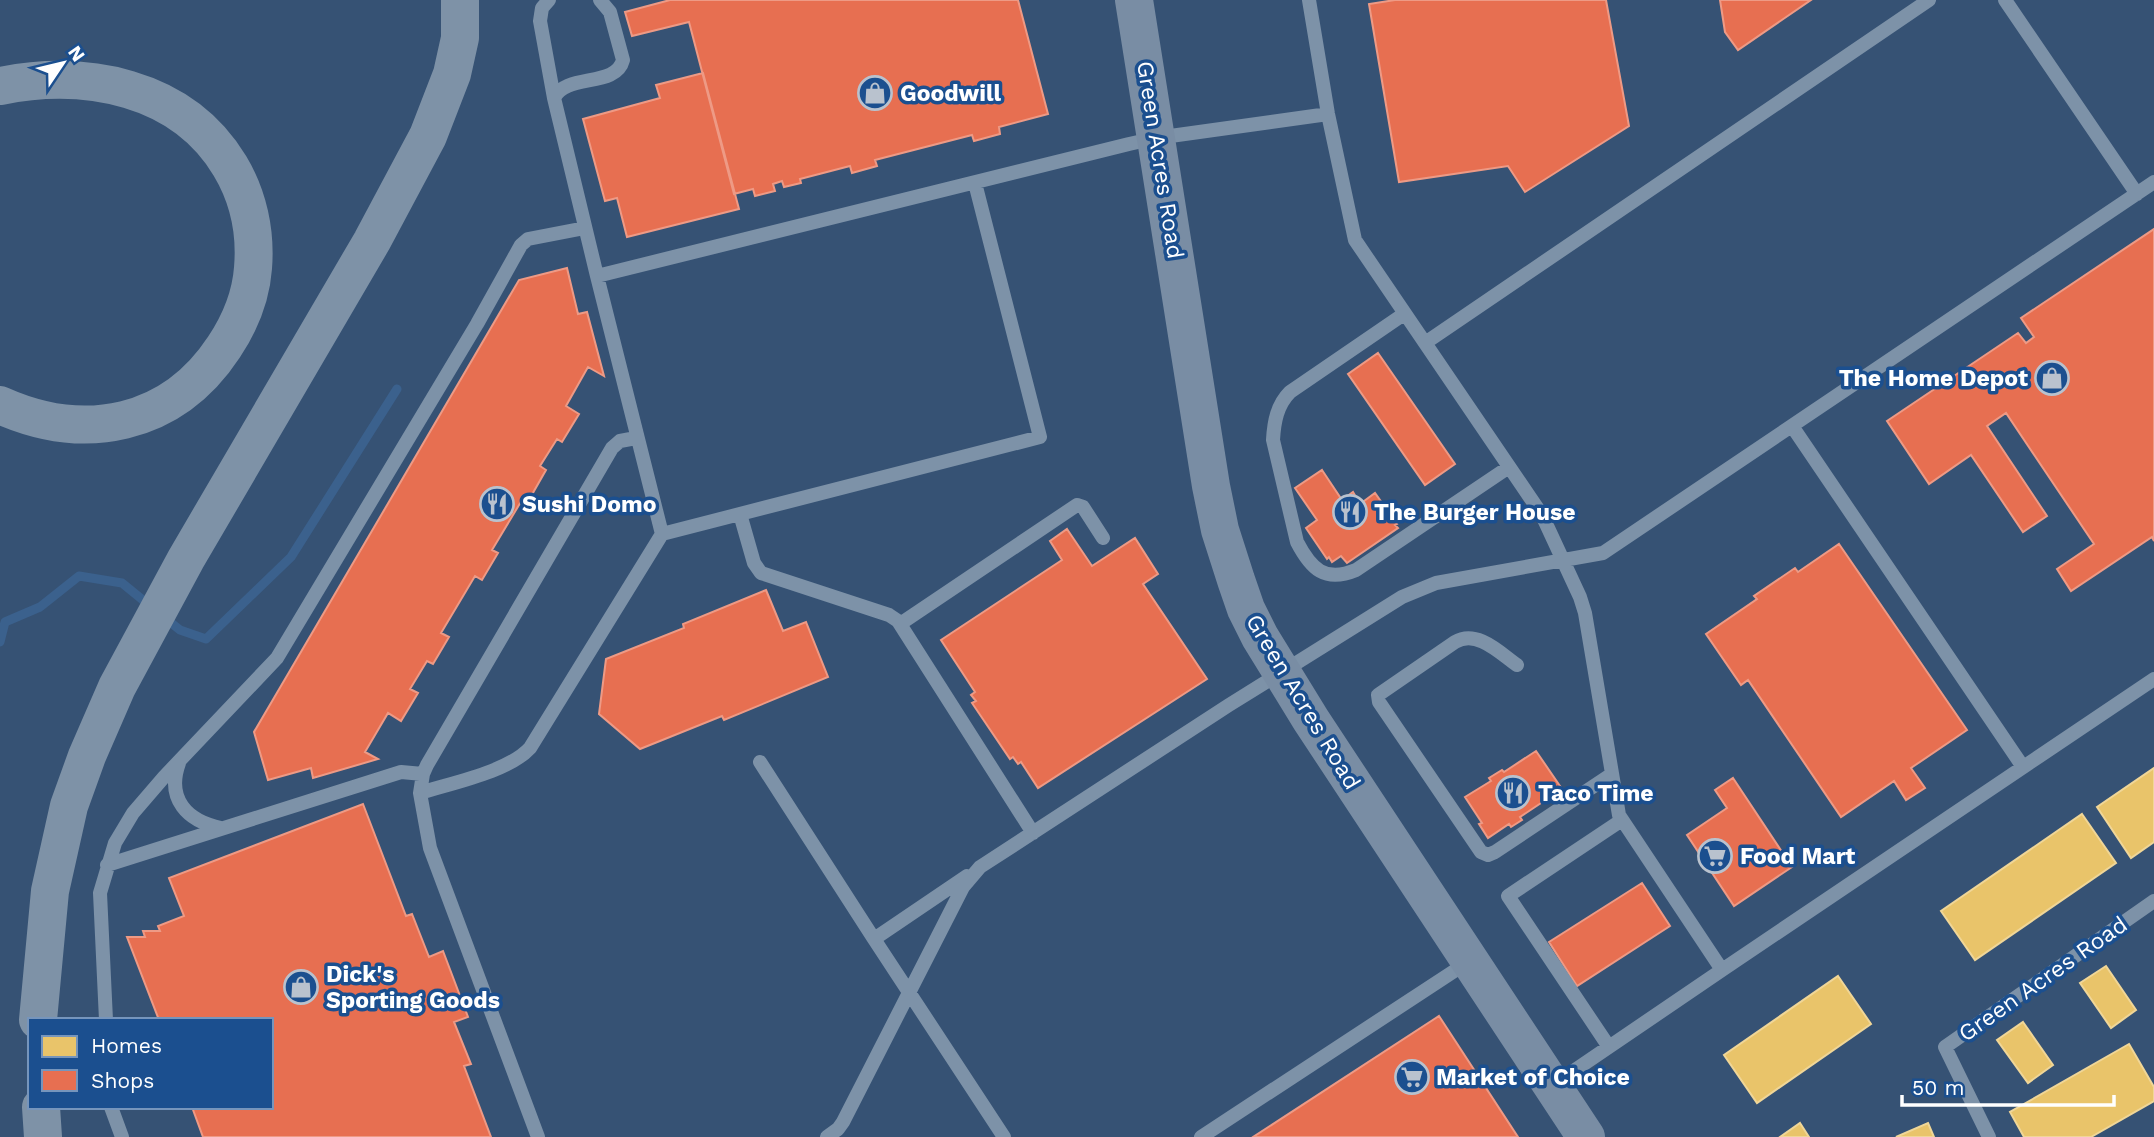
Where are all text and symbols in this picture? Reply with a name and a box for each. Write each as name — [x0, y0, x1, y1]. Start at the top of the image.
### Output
north arrow — [28, 28, 98, 98]
text: N — [63, 41, 90, 66]
street label: Green Acres Road — [1131, 59, 1189, 261]
shop icon: Goodwill — [856, 74, 894, 112]
place label: Goodwill — [900, 80, 1002, 107]
shop icon: The Home Depot — [2033, 359, 2071, 397]
place label: The Home Depot — [1839, 365, 2028, 392]
restaurant icon: Sushi Domo — [478, 485, 516, 523]
place label: Sushi Domo — [522, 491, 657, 518]
restaurant icon: The Burger House — [1331, 493, 1369, 531]
place label: The Burger House — [1374, 499, 1575, 526]
street label: Green Acres Road — [1240, 609, 1366, 795]
restaurant icon: Taco Time — [1494, 774, 1532, 812]
place label: Taco Time — [1538, 780, 1654, 807]
supermarket icon: Food Mart — [1696, 837, 1734, 875]
place label: Food Mart — [1740, 843, 1855, 870]
street label: Green Acres Road — [1953, 911, 2133, 1047]
place label: Dick's Sporting Goods — [326, 961, 500, 1014]
shop icon: Dick's Sporting Goods — [282, 968, 320, 1006]
legend — [28, 1018, 273, 1109]
text: Homes — [91, 1033, 162, 1058]
supermarket icon: Market of Choice — [1393, 1058, 1431, 1096]
place label: Market of Choice — [1436, 1064, 1630, 1091]
scale bar — [1902, 1064, 2114, 1108]
text: Shops — [91, 1068, 154, 1093]
text: 50 m — [1912, 1075, 1964, 1100]

